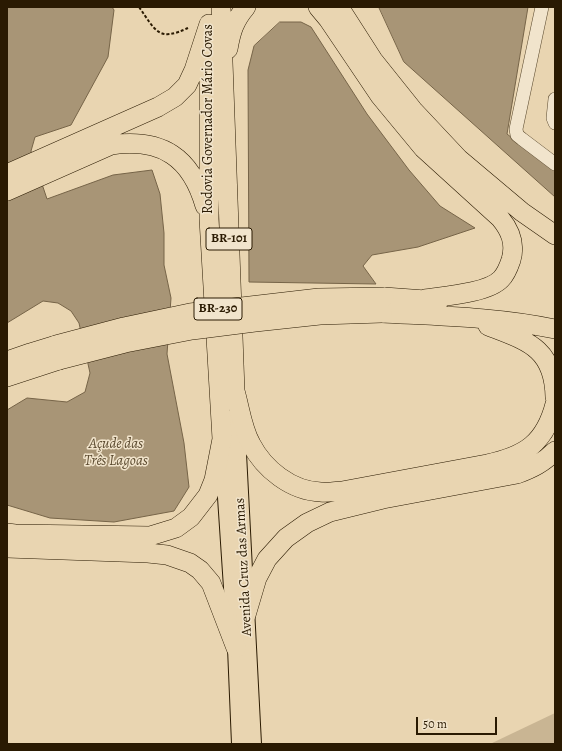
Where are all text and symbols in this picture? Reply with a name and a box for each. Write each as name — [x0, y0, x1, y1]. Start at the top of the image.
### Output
street label: Rodovia Governador Mário Covas — [201, 24, 217, 214]
road number: BR-101 — [206, 228, 252, 250]
road number: BR-230 — [194, 298, 242, 320]
water label: Açude das Três Lagoas — [84, 435, 148, 470]
street label: Avenida Cruz das Armas — [232, 497, 256, 637]
scale bar — [418, 709, 499, 735]
text: 50 m — [423, 716, 447, 732]

